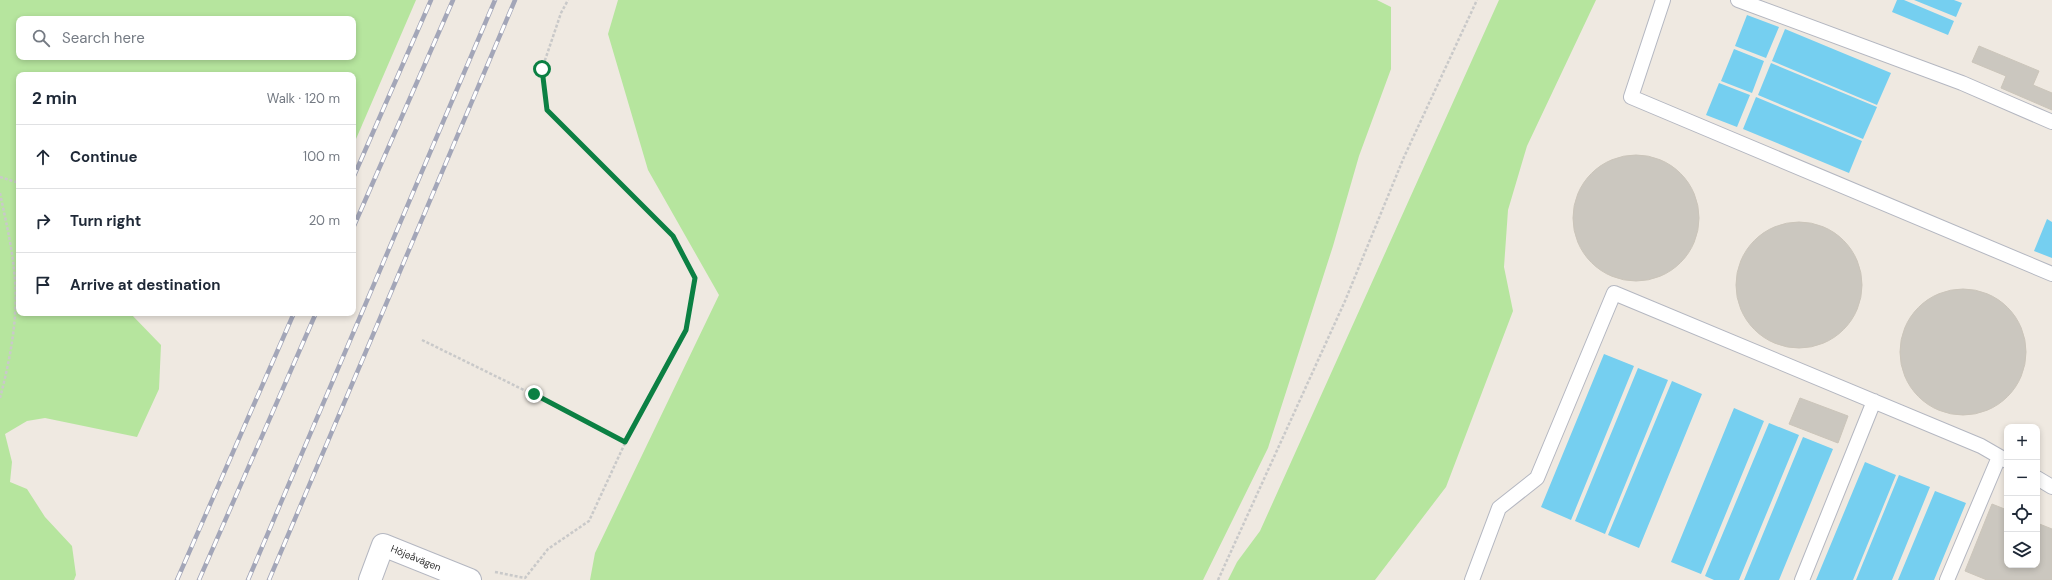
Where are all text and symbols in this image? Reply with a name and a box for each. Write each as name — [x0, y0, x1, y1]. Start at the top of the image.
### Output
search box — [16, 16, 356, 60]
icon: search — [30, 27, 52, 49]
text: Search here — [62, 28, 145, 48]
route start — [533, 60, 551, 78]
text: 2 min — [32, 87, 77, 109]
text: Walk · 120 m — [267, 90, 340, 107]
icon: ahead — [32, 146, 54, 168]
text: Continue — [70, 147, 138, 167]
text: 100 m — [303, 148, 340, 165]
icon: right — [32, 210, 54, 232]
text: Turn right — [70, 211, 141, 231]
text: 20 m — [309, 212, 340, 229]
icon: arrive — [32, 274, 54, 296]
text: Arrive at destination — [70, 275, 221, 295]
route end — [525, 385, 543, 403]
map controls — [2004, 424, 2040, 568]
button: + — [2004, 424, 2040, 460]
button: − — [2004, 460, 2040, 496]
button: locate — [2004, 496, 2040, 532]
button: layers — [2004, 532, 2040, 568]
street label: Höjeåvägen — [389, 542, 443, 574]

